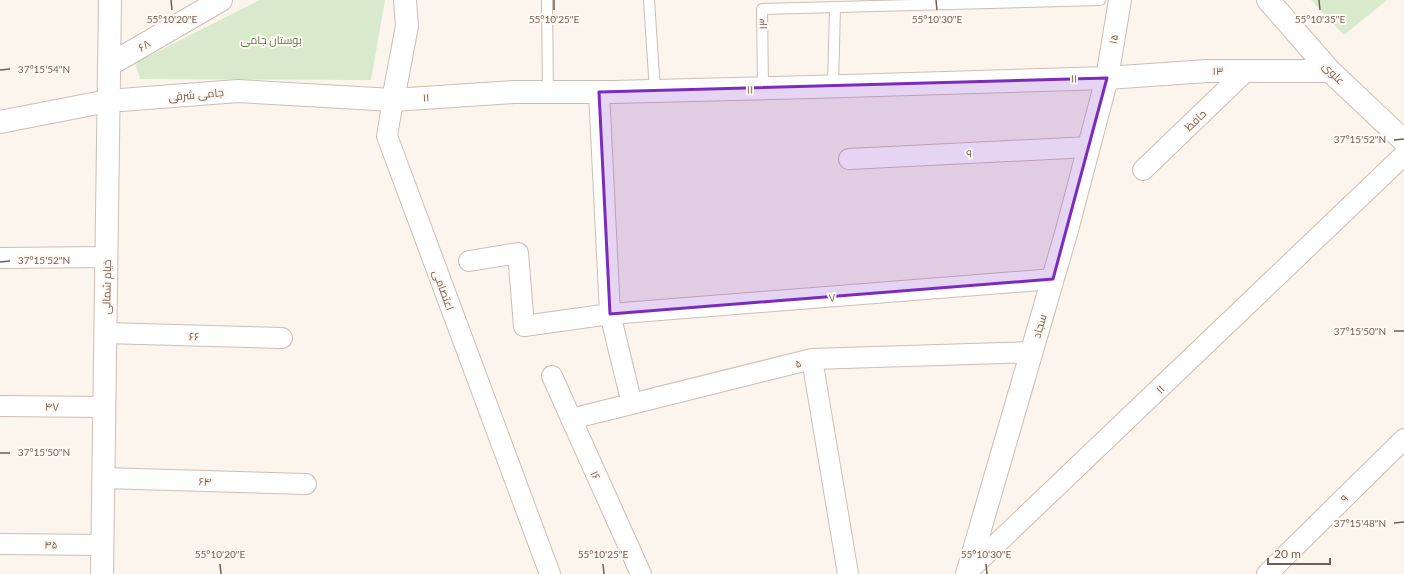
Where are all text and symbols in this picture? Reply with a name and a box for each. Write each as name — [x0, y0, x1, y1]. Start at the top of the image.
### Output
text: 55°10'20"E — [147, 13, 197, 25]
text: 55°10'25"E — [529, 13, 579, 25]
text: 55°10'30"E — [912, 13, 962, 25]
text: 55°10'35"E — [1295, 13, 1345, 25]
street label: ۱۳ — [756, 19, 769, 29]
park label: بوستان جامی — [240, 33, 302, 47]
street label: ۱۵ — [1106, 33, 1120, 45]
street label: ۶۸ — [135, 36, 153, 54]
street label: علوی — [1320, 59, 1348, 88]
text: 37°15'54"N — [18, 63, 70, 75]
street label: ۱۳ — [1213, 64, 1223, 77]
street label: ۱۱ — [1070, 71, 1078, 85]
street label: ۱۱ — [746, 82, 754, 96]
street label: جامی شرقی — [168, 85, 224, 104]
street label: ۱۱ — [422, 90, 430, 104]
street label: حافظ — [1182, 107, 1208, 133]
text: 37°15'52"N — [1334, 133, 1386, 145]
street label: ۹ — [966, 146, 972, 160]
text: 37°15'52"N — [18, 254, 70, 266]
street label: خیام شمالی — [99, 259, 115, 315]
street label: اعتصامی — [430, 268, 457, 312]
street label: ۷ — [828, 290, 836, 304]
street label: سجاد — [1029, 313, 1049, 339]
text: 37°15'50"N — [1334, 325, 1386, 337]
street label: ۶۶ — [189, 329, 199, 343]
street label: ۵ — [794, 356, 802, 370]
street label: ۱۱ — [1153, 382, 1167, 396]
street label: ۴۷ — [45, 399, 59, 413]
text: 37°15'50"N — [18, 446, 70, 458]
street label: ۱۶ — [588, 468, 604, 482]
street label: ۶۴ — [198, 474, 212, 488]
street label: ۹ — [1337, 491, 1351, 505]
text: 37°15'48"N — [1334, 517, 1386, 529]
street label: ۴۵ — [44, 537, 58, 551]
scale bar — [1268, 540, 1330, 566]
text: 20 m — [1274, 546, 1301, 561]
text: 55°10'20"E — [195, 548, 245, 560]
text: 55°10'25"E — [578, 548, 628, 560]
text: 55°10'30"E — [961, 548, 1011, 560]

